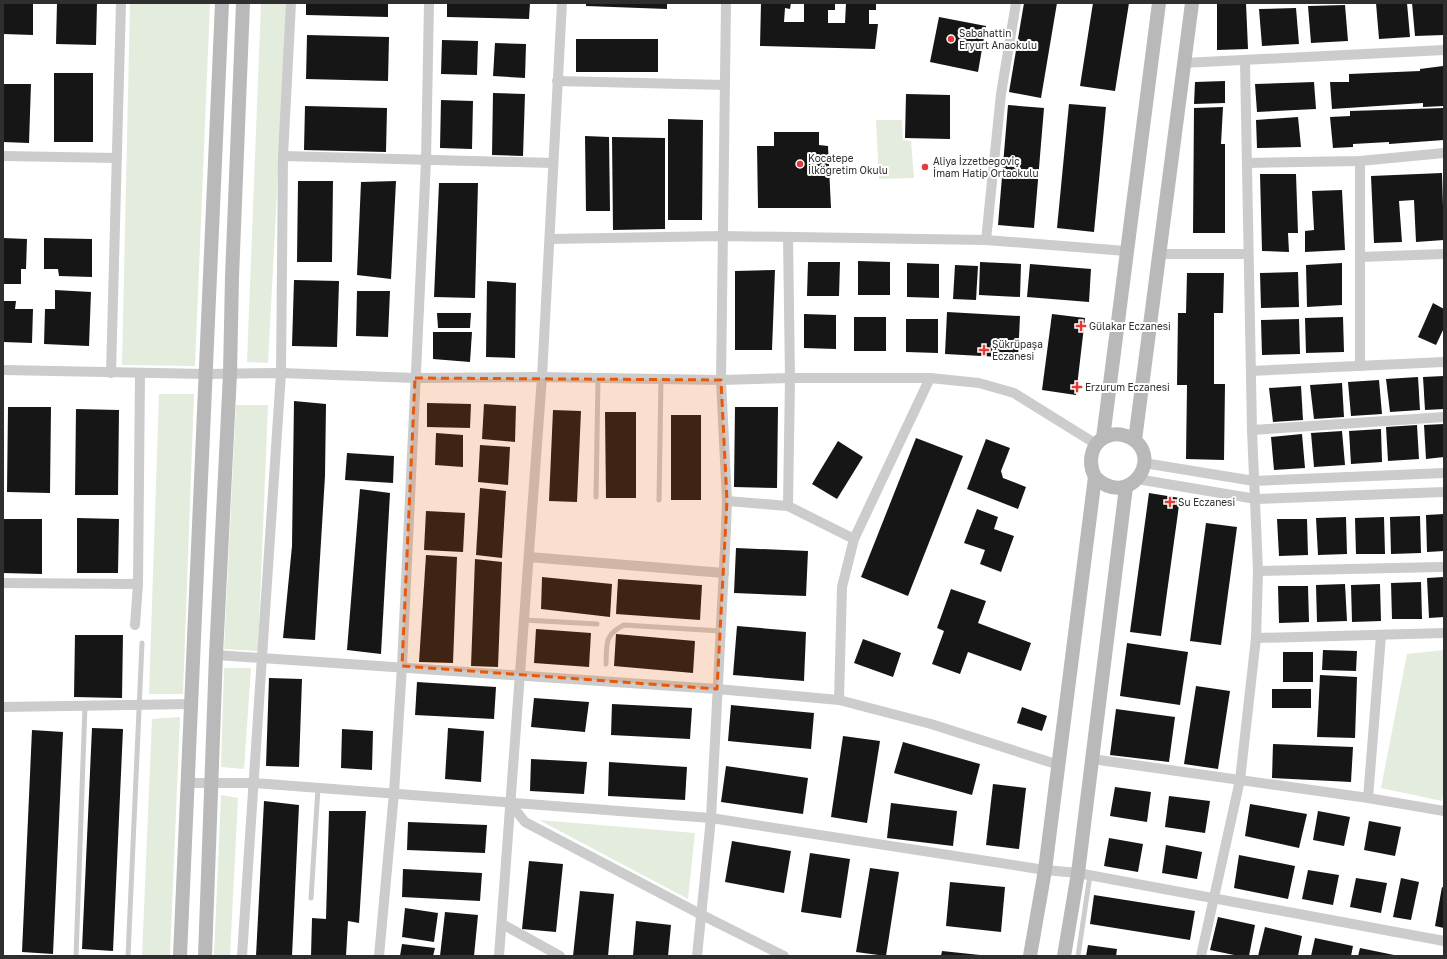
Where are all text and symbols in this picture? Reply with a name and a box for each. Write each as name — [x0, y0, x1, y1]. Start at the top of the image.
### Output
place label: Sabahattin Eryurt Anaokulu — [959, 27, 1037, 51]
marker: Sabahattin Eryurt Anaokulu — [946, 34, 956, 44]
place label: Kocatepe İlköğretim Okulu — [808, 152, 888, 176]
place label: Aliya İzzetbegoviç İmam Hatip Ortaokulu — [933, 154, 1039, 179]
marker: Kocatepe İlköğretim Okulu — [795, 159, 805, 169]
marker: Aliya İzzetbegoviç İmam Hatip Ortaokulu — [920, 162, 930, 172]
place label: Gülakar Eczanesi — [1089, 320, 1171, 332]
marker: Gülakar Eczanesi — [1076, 321, 1086, 331]
place label: Şükrüpaşa Eczanesi — [992, 338, 1043, 362]
marker: Şükrüpaşa Eczanesi — [979, 345, 989, 355]
place label: Erzurum Eczanesi — [1085, 381, 1170, 393]
marker: Erzurum Eczanesi — [1072, 382, 1082, 392]
place label: Su Eczanesi — [1178, 496, 1235, 508]
marker: Su Eczanesi — [1165, 497, 1175, 507]

